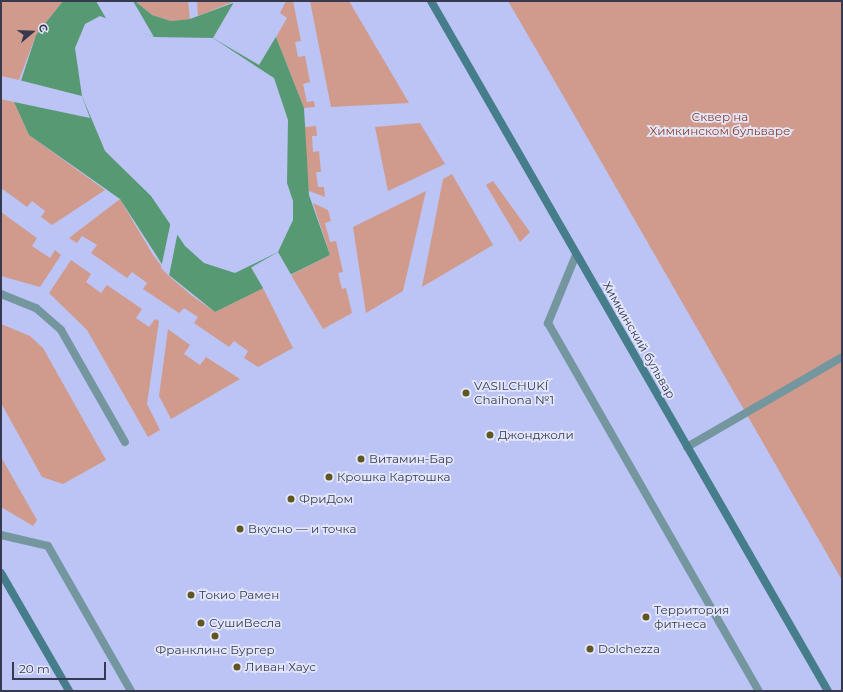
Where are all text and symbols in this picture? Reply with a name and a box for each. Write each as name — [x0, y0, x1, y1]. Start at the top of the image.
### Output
north arrow — [12, 12, 52, 52]
text: С — [35, 22, 51, 34]
park label: Сквер на Химкинском бульваре — [650, 110, 790, 138]
street label: Химкинский бульвар — [599, 279, 679, 401]
place label: VASILCHUKÍ Chaihona №1 — [474, 379, 554, 407]
marker: VASILCHUKÍ Chaihona №1 — [461, 388, 471, 398]
place label: Джонджоли — [498, 428, 574, 442]
marker: Джонджоли — [485, 430, 495, 440]
place label: Витамин-Бар — [369, 452, 453, 466]
marker: Витамин-Бар — [356, 454, 366, 464]
place label: Крошка Картошка — [337, 470, 451, 484]
marker: Крошка Картошка — [324, 472, 334, 482]
place label: ФриДом — [299, 492, 353, 506]
marker: ФриДом — [286, 494, 296, 504]
place label: Вкусно — и точка — [248, 522, 356, 536]
marker: Вкусно — и точка — [235, 524, 245, 534]
place label: Токио Рамен — [199, 588, 279, 602]
marker: Токио Рамен — [186, 590, 196, 600]
place label: Территория фитнеса — [654, 603, 729, 631]
marker: Территория фитнеса — [641, 612, 651, 622]
place label: СушиВесла — [209, 616, 281, 630]
marker: СушиВесла — [196, 618, 206, 628]
marker: Франклинс Бургер — [210, 631, 220, 641]
place label: Dolchezza — [598, 642, 660, 656]
place label: Франклинс Бургер — [155, 643, 275, 657]
marker: Dolchezza — [585, 644, 595, 654]
scale bar — [14, 654, 108, 680]
place label: Ливан Хаус — [245, 660, 316, 674]
text: 20 m — [19, 661, 50, 676]
marker: Ливан Хаус — [232, 662, 242, 672]

